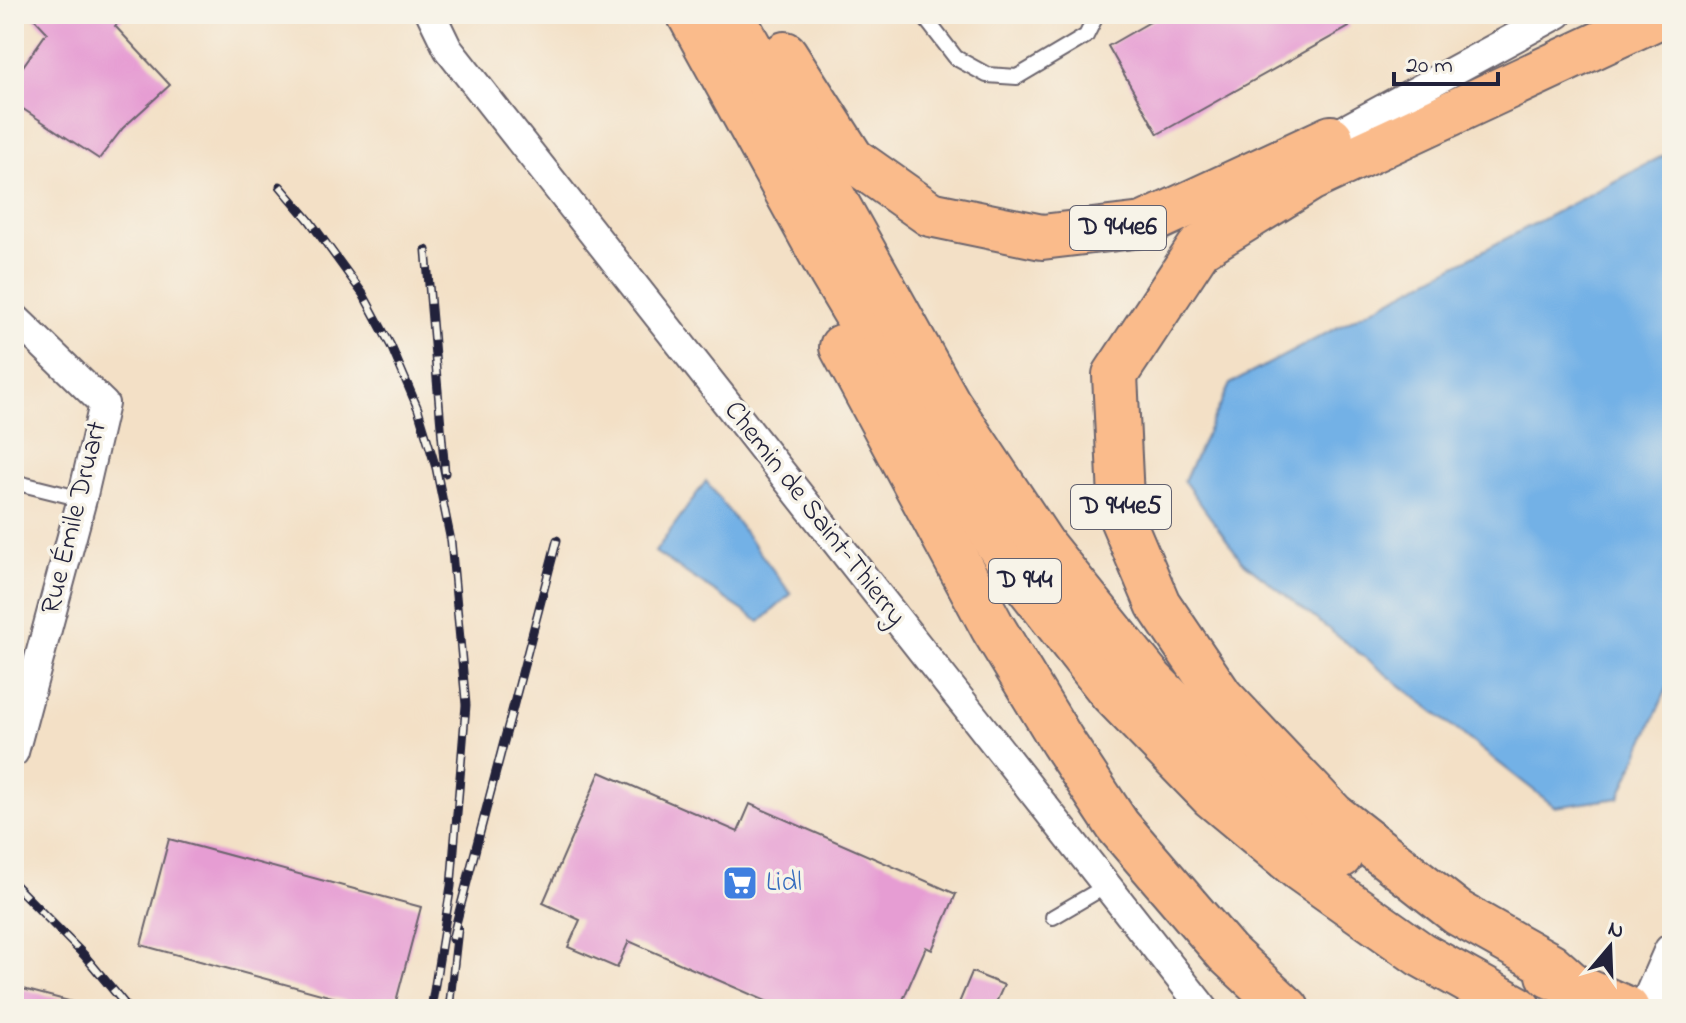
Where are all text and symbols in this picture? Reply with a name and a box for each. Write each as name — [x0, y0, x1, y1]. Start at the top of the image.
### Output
scale bar — [1394, 36, 1498, 86]
text: 20 m — [1406, 49, 1453, 84]
road number: D 944e6 — [1070, 206, 1166, 250]
street label: Chemin de Saint-Thierry — [713, 393, 915, 635]
street label: Rue Émile Druart — [31, 417, 119, 619]
road number: D 944e5 — [1071, 485, 1171, 529]
road number: D 944 — [989, 559, 1061, 603]
place label: Lidl — [766, 863, 802, 904]
supermarket icon: Lidl — [721, 864, 759, 902]
north arrow — [1570, 907, 1650, 987]
text: N — [1603, 913, 1628, 948]

